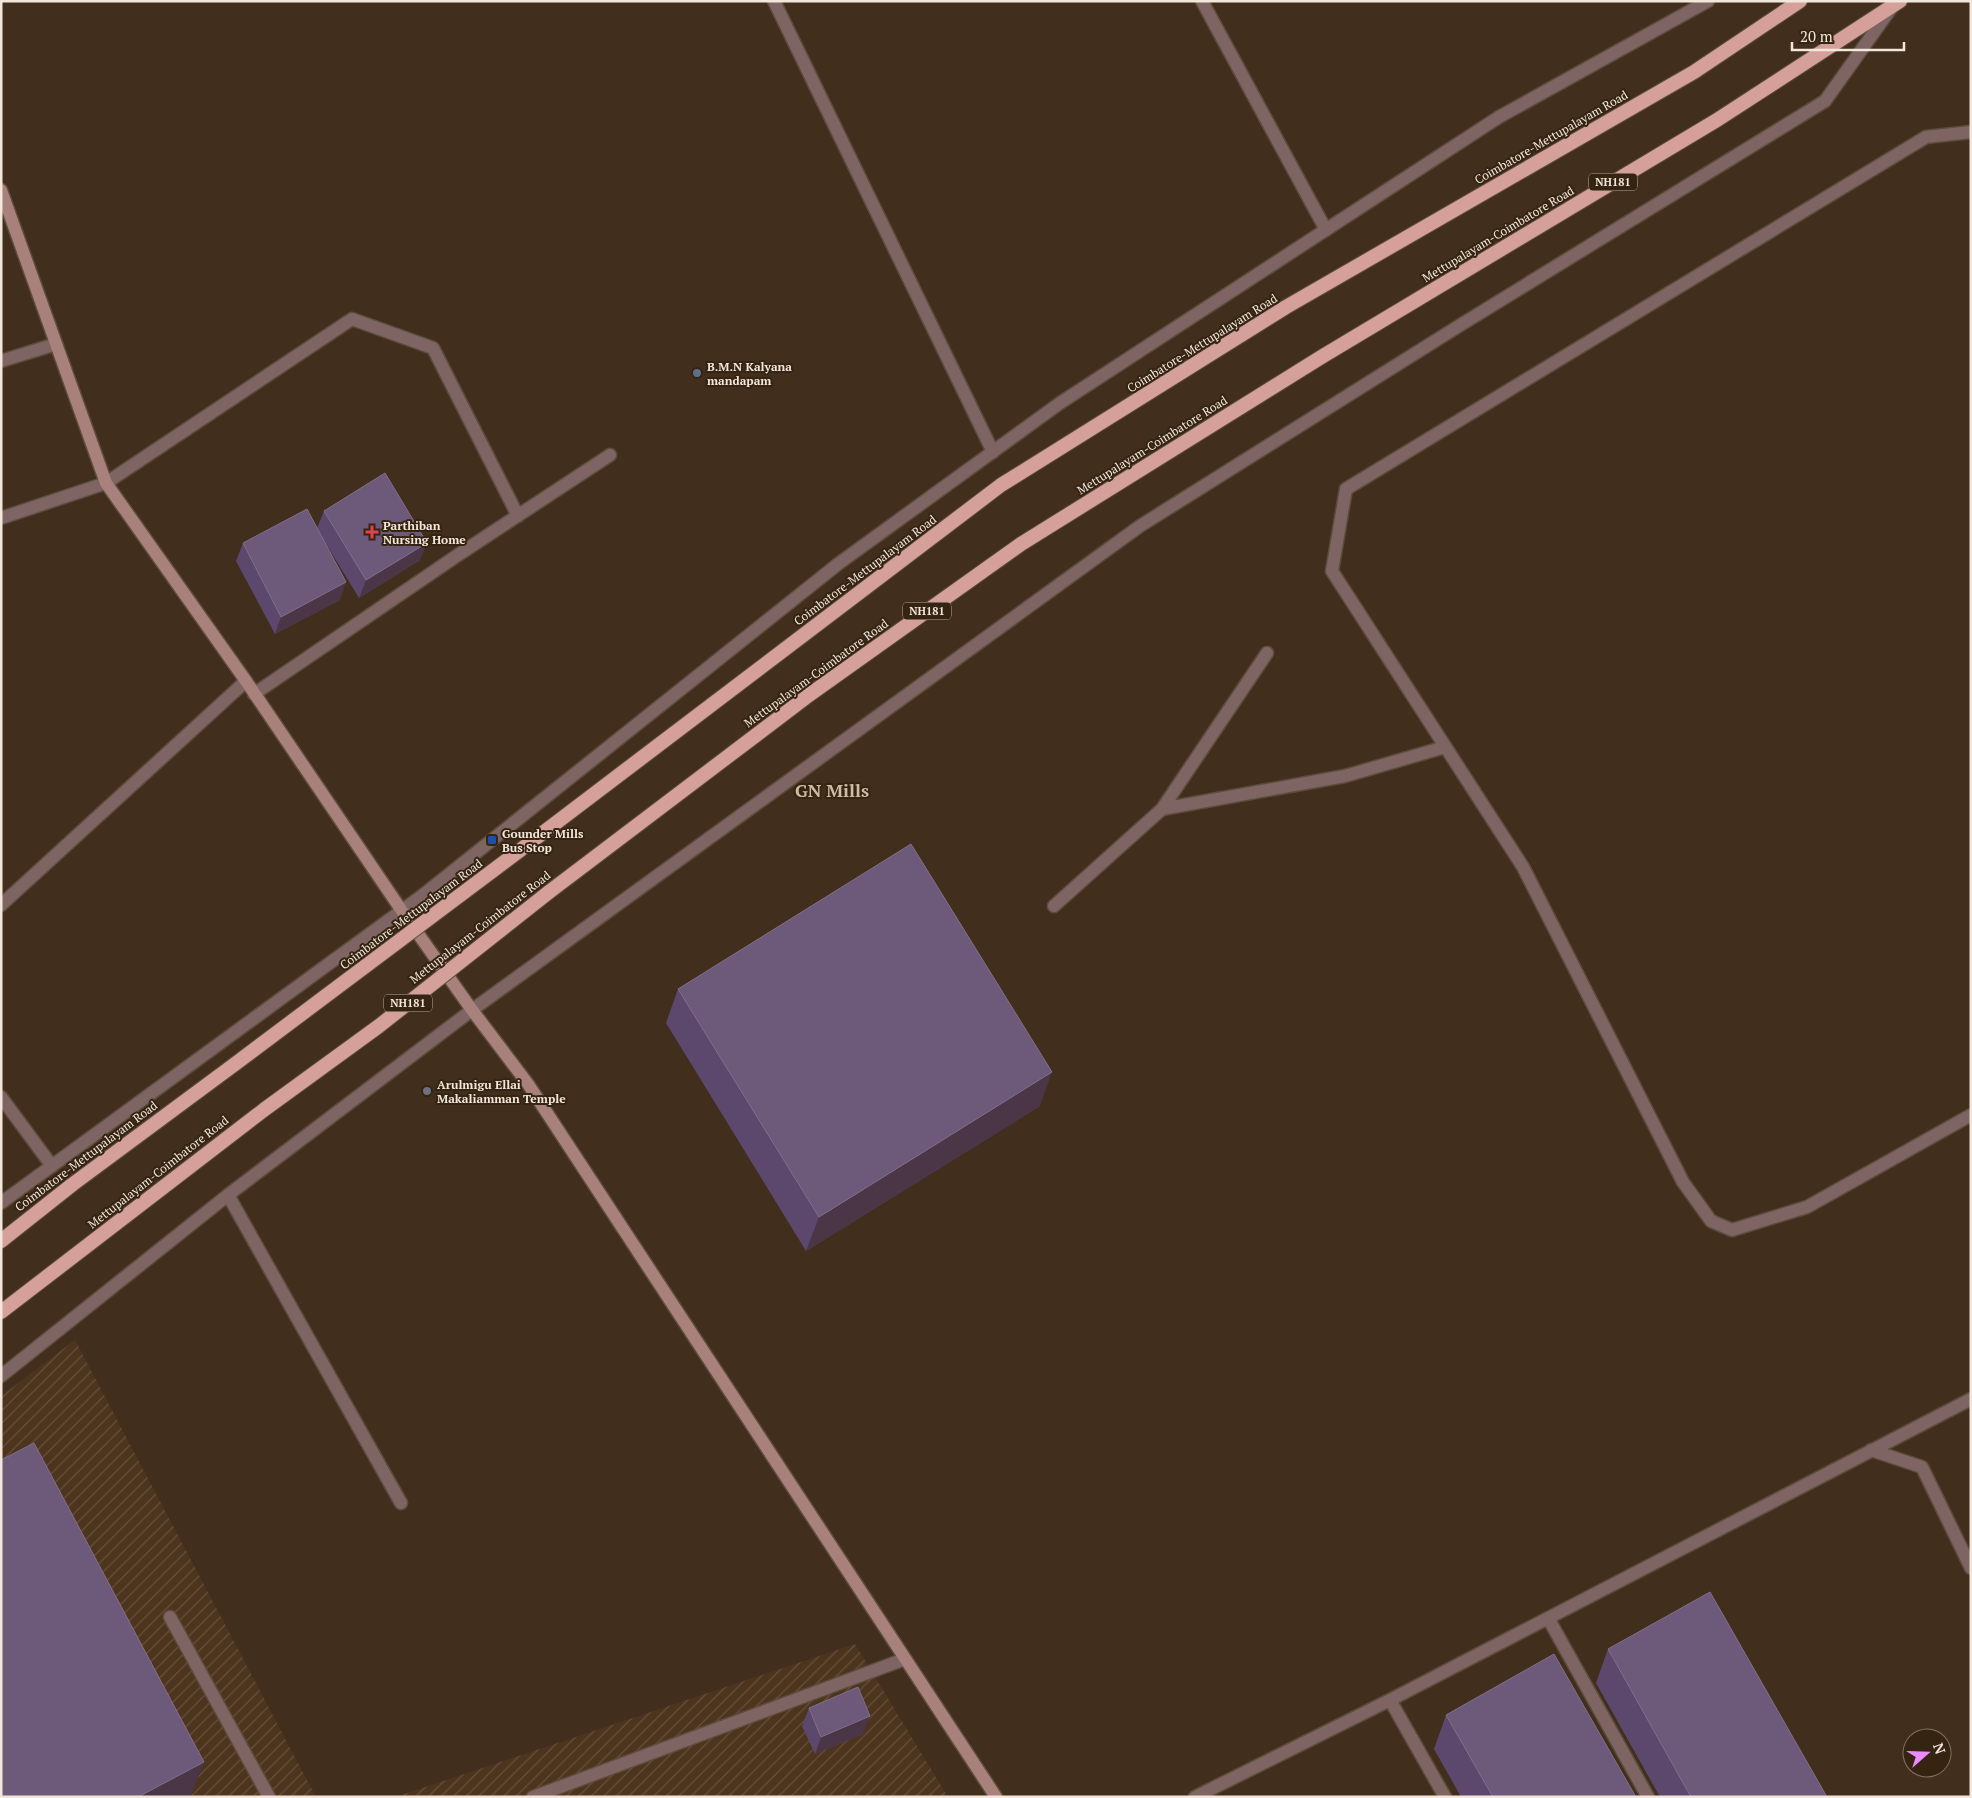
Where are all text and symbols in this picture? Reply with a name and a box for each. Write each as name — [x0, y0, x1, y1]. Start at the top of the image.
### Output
scale bar — [1792, 20, 1904, 52]
text: 20 m — [1800, 26, 1833, 46]
street label: Coimbatore-Mettupalayam Road — [1472, 87, 1631, 187]
road number: NH181 — [1589, 173, 1637, 190]
street label: Mettupalayam-Coimbatore Road — [1419, 182, 1577, 285]
street label: Coimbatore-Mettupalayam Road — [1124, 290, 1280, 396]
place label: B.M.N Kalyana mandapam — [707, 359, 792, 388]
marker: B.M.N Kalyana mandapam — [691, 367, 703, 379]
street label: Mettupalayam-Coimbatore Road — [1074, 392, 1230, 498]
street label: Coimbatore-Mettupalayam Road — [791, 511, 939, 628]
place label: Parthiban Nursing Home — [383, 518, 466, 547]
marker: Parthiban Nursing Home — [365, 525, 379, 539]
road number: NH181 — [903, 602, 951, 620]
street label: Mettupalayam-Coimbatore Road — [741, 615, 891, 730]
district label: GN Mills — [795, 778, 869, 802]
place label: Gounder Mills Bus Stop — [502, 826, 584, 855]
marker: Gounder Mills Bus Stop — [486, 834, 498, 846]
street label: Coimbatore-Mettupalayam Road — [337, 855, 485, 972]
street label: Mettupalayam-Coimbatore Road — [407, 867, 554, 987]
road number: NH181 — [384, 994, 432, 1011]
place label: Arulmigu Ellai Makaliamman Temple — [437, 1077, 566, 1106]
marker: Arulmigu Ellai Makaliamman Temple — [421, 1085, 433, 1097]
street label: Coimbatore-Mettupalayam Road — [12, 1097, 160, 1214]
street label: Mettupalayam-Coimbatore Road — [85, 1112, 232, 1232]
north arrow — [1902, 1728, 1952, 1778]
text: N — [1929, 1740, 1951, 1757]

